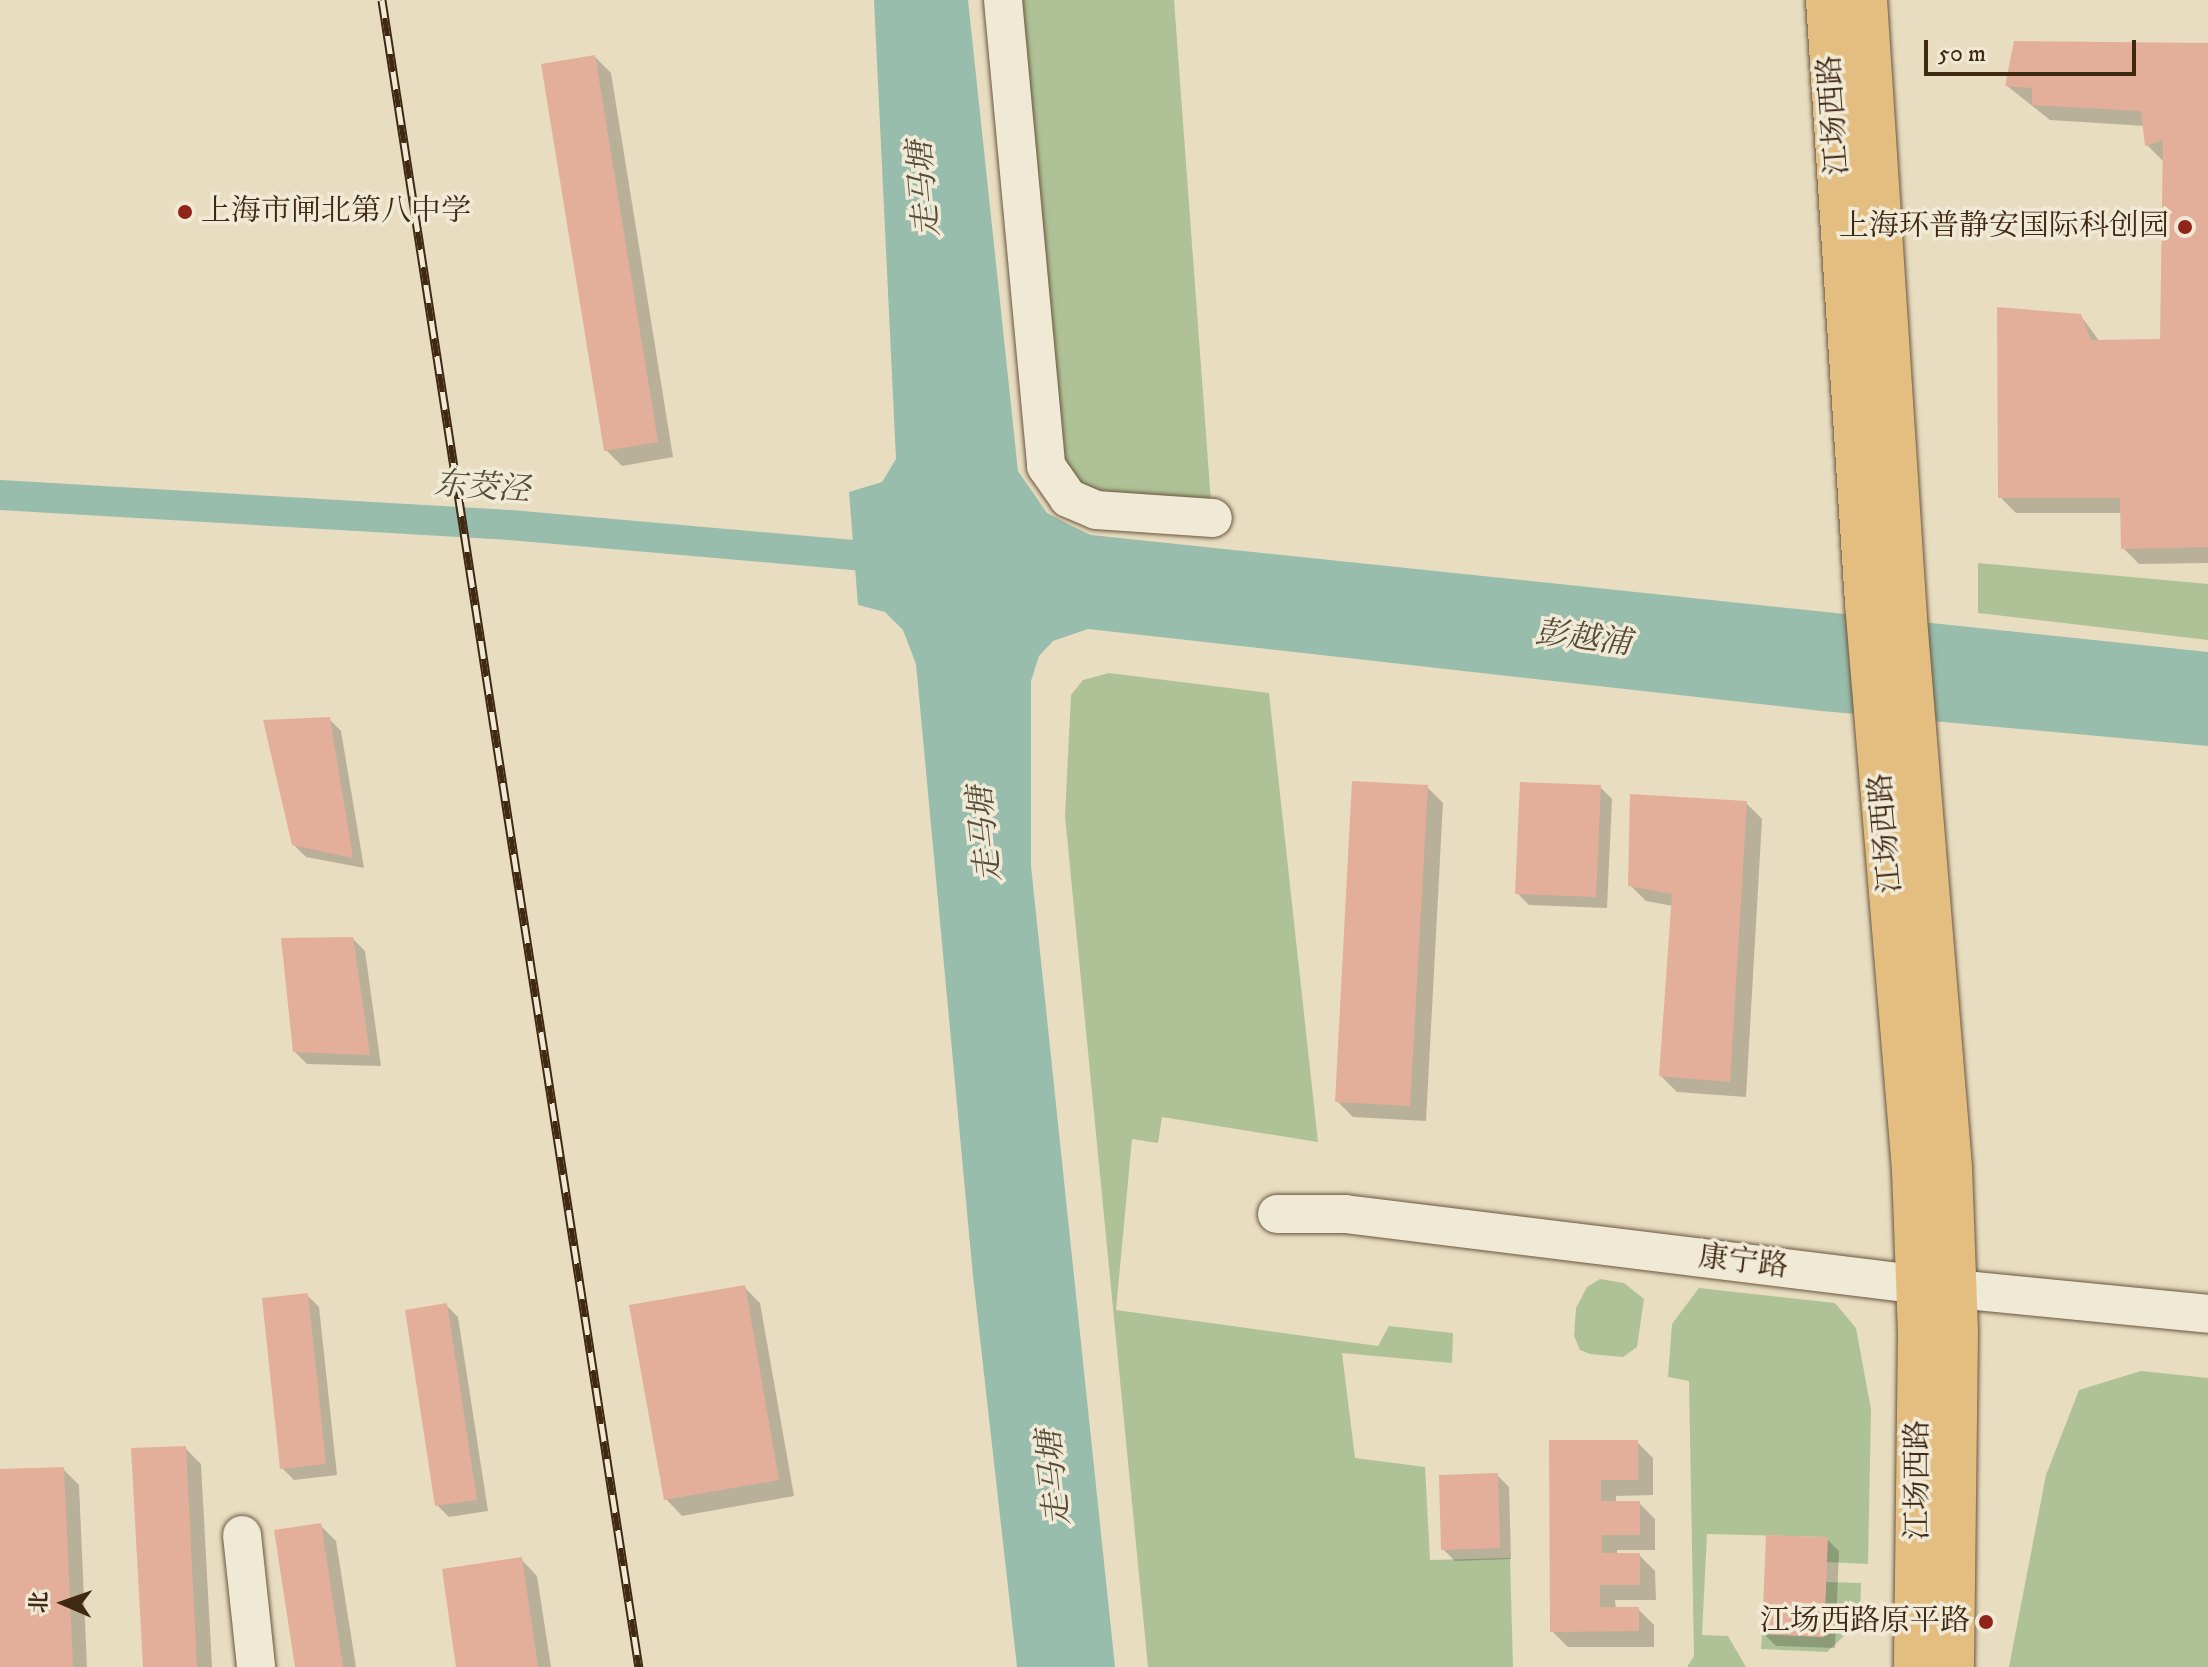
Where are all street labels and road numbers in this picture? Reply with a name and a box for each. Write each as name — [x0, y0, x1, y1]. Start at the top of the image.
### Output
street label: 江场西路 — [1813, 54, 1857, 176]
street label: 江场西路 — [1864, 772, 1910, 894]
street label: 康宁路 — [1696, 1240, 1790, 1286]
street label: 江场西路 — [1901, 1420, 1937, 1540]

